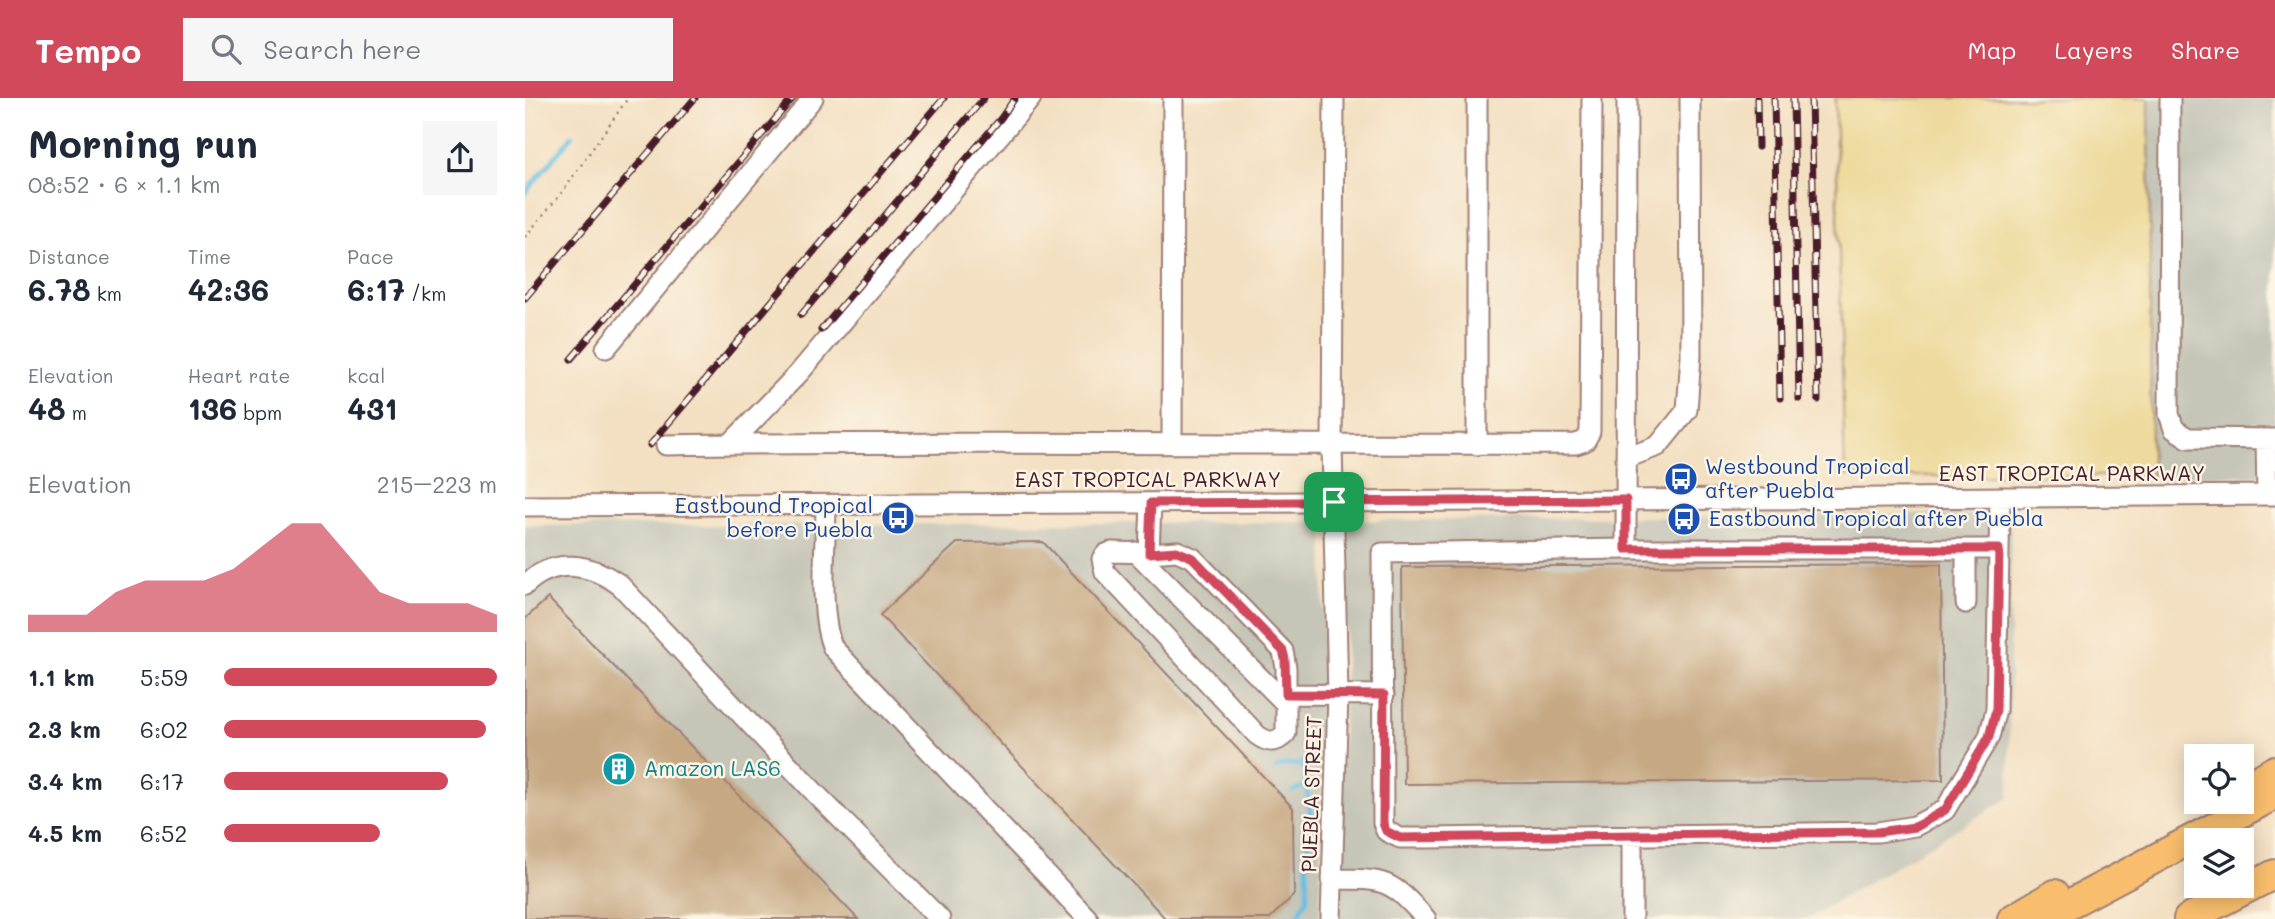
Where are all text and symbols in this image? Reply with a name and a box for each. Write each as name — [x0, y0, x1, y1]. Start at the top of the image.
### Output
search box — [183, 18, 673, 81]
text: Tempo — [35, 28, 141, 71]
icon: search — [207, 30, 245, 68]
text: Search here — [263, 32, 421, 66]
text: Map — [1968, 34, 2016, 65]
text: Layers — [2054, 34, 2133, 65]
text: Share — [2171, 34, 2240, 65]
text: Morning run — [28, 118, 258, 168]
button: share — [423, 121, 497, 195]
text: 08:52 · 6 × 1.1 km — [28, 169, 221, 199]
text: Distance — [28, 244, 110, 269]
text: Time — [188, 244, 231, 269]
text: Pace — [347, 244, 394, 269]
text: 6.78 — [28, 269, 91, 309]
text: 42:36 — [188, 269, 269, 309]
text: 6:17 — [347, 269, 405, 309]
text: km — [91, 281, 122, 306]
text: /km — [405, 281, 446, 306]
text: Elevation — [28, 363, 113, 388]
text: Heart rate — [188, 363, 290, 388]
text: kcal — [347, 363, 385, 388]
text: 48 — [28, 388, 66, 428]
text: 136 — [188, 388, 237, 428]
text: 431 — [347, 388, 398, 428]
text: m — [66, 400, 87, 425]
text: bpm — [237, 400, 282, 425]
place label: Westbound Tropical after Puebla — [1705, 452, 1910, 503]
street label: EAST TROPICAL PARKWAY — [1939, 459, 2205, 486]
bus stop icon: Westbound Tropical after Puebla — [1662, 460, 1700, 498]
street label: EAST TROPICAL PARKWAY — [1015, 465, 1281, 492]
text: Elevation — [28, 469, 131, 499]
text: 215–223 m — [377, 469, 497, 499]
pin — [1304, 472, 1364, 532]
icon: arrive — [1315, 483, 1353, 521]
place label: Eastbound Tropical before Puebla — [675, 491, 873, 542]
bus stop icon: Eastbound Tropical before Puebla — [879, 499, 917, 537]
bus stop icon: Eastbound Tropical after Puebla — [1665, 500, 1703, 538]
place label: Eastbound Tropical after Puebla — [1709, 504, 2044, 531]
text: 1.1 km — [28, 662, 94, 692]
text: 5:59 — [140, 662, 188, 692]
text: 2.3 km — [28, 714, 101, 744]
text: 6:02 — [140, 714, 188, 744]
street label: PUEBLA STREET — [1294, 715, 1327, 873]
map controls — [2184, 744, 2254, 898]
button: locate — [2184, 744, 2254, 814]
building icon: Amazon LAS6 — [600, 750, 638, 788]
place label: Amazon LAS6 — [644, 754, 781, 781]
text: 3.4 km — [28, 766, 102, 796]
text: 6:17 — [140, 766, 184, 796]
text: 4.5 km — [28, 818, 102, 848]
text: 6:52 — [140, 818, 187, 848]
button: layers — [2184, 828, 2254, 898]

